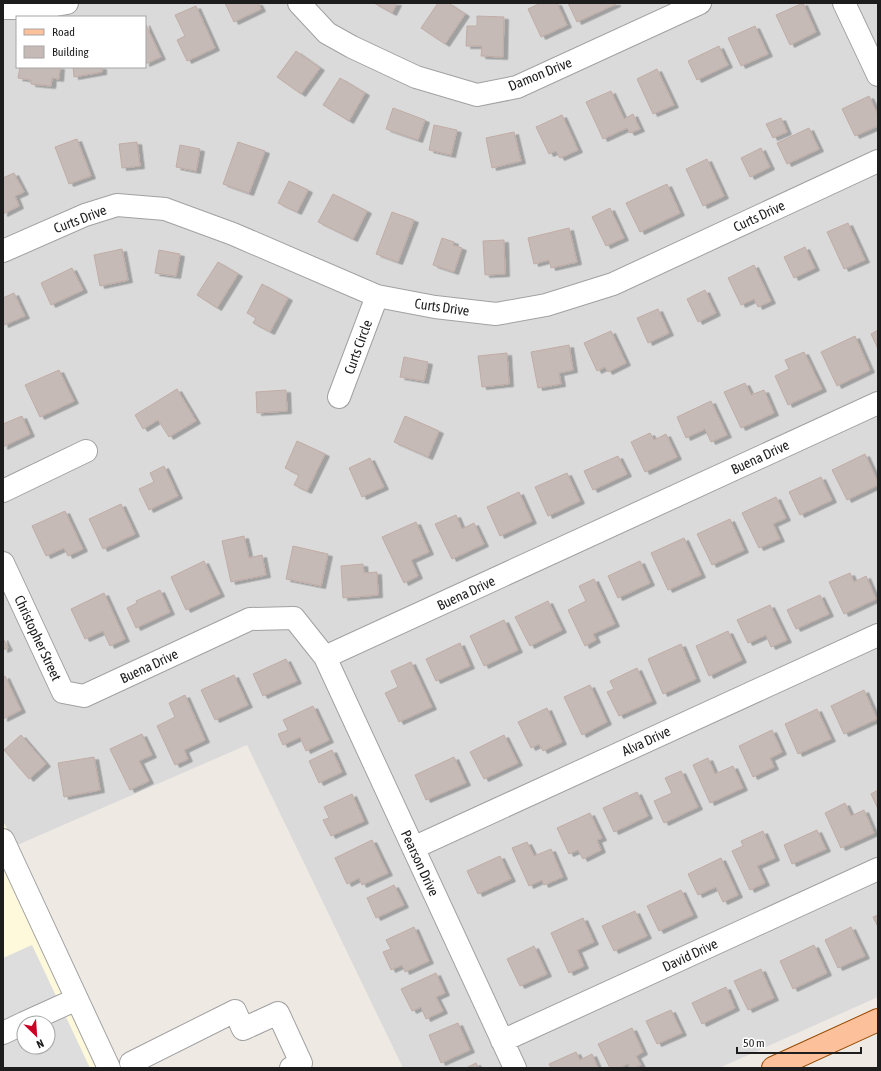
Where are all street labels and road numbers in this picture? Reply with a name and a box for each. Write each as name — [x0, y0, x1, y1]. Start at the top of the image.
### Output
street label: Damon Drive — [506, 54, 574, 94]
street label: Curts Drive — [731, 197, 787, 235]
street label: Curts Drive — [51, 202, 109, 236]
street label: Curts Drive — [414, 295, 470, 319]
street label: Curts Circle — [341, 318, 375, 376]
street label: Buena Drive — [728, 437, 792, 477]
street label: Buena Drive — [434, 573, 498, 613]
street label: Christopher Street — [11, 593, 65, 683]
street label: Buena Drive — [117, 646, 181, 686]
street label: Alva Drive — [619, 723, 673, 759]
street label: Pearson Drive — [398, 827, 442, 899]
street label: David Drive — [660, 935, 720, 975]

